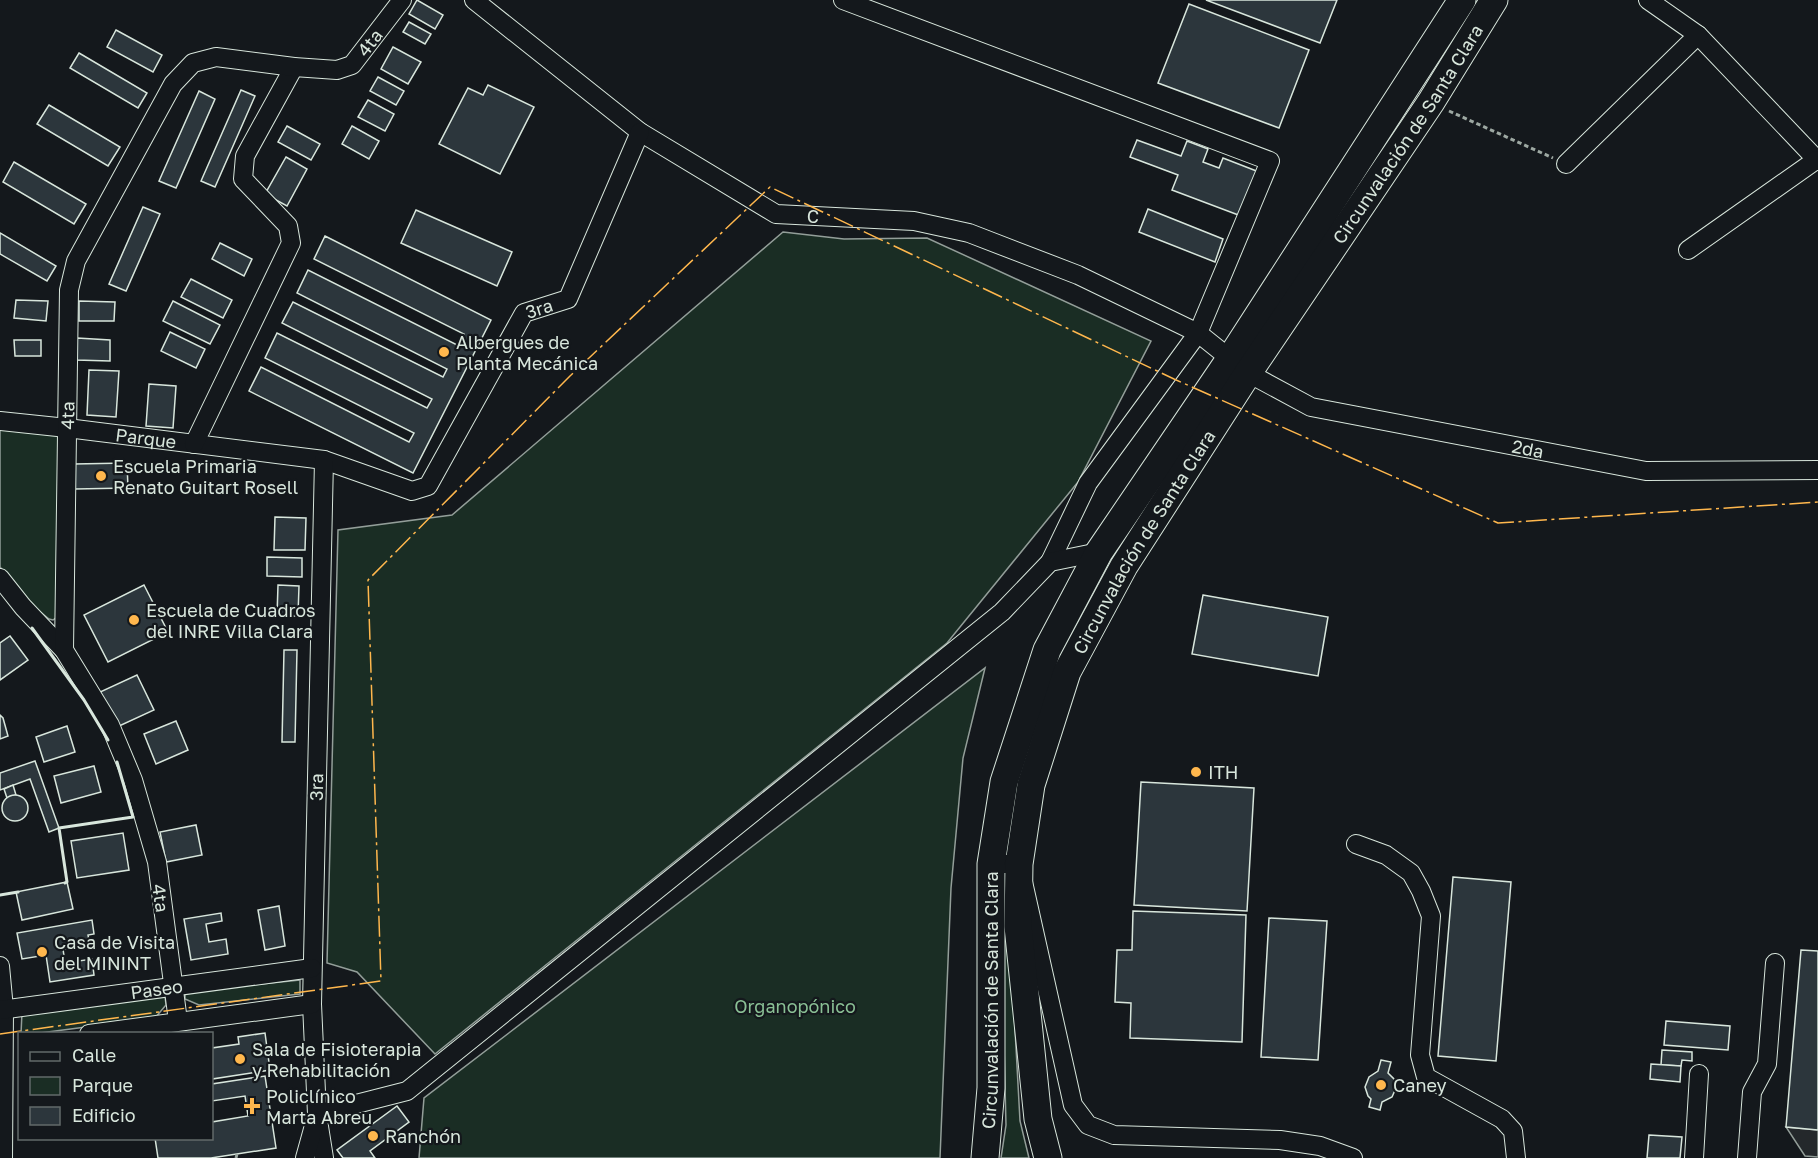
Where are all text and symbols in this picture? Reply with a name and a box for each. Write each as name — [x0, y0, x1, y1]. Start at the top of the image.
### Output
street label: Circunvalación de Santa Clara — [1328, 20, 1487, 248]
street label: 4ta — [352, 24, 387, 60]
street label: C — [806, 205, 820, 227]
street label: 3ra — [523, 294, 555, 323]
place label: Albergues de Planta Mecánica — [456, 331, 598, 374]
marker: Albergues de Planta Mecánica — [437, 345, 451, 359]
street label: 4ta — [56, 401, 78, 430]
street label: Parque — [114, 423, 178, 453]
street label: Circunvalación de Santa Clara — [1068, 426, 1220, 658]
street label: 2da — [1510, 435, 1546, 462]
place label: Escuela Primaria Renato Guitart Rosell — [113, 455, 299, 498]
marker: Escuela Primaria Renato Guitart Rosell — [94, 469, 108, 483]
place label: Escuela de Cuadros del INRE Villa Clara — [146, 599, 316, 642]
marker: Escuela de Cuadros del INRE Villa Clara — [127, 613, 141, 627]
place label: ITH — [1208, 761, 1239, 783]
marker: ITH — [1189, 765, 1203, 779]
street label: 3ra — [305, 773, 327, 801]
street label: Circunvalación de Santa Clara — [977, 871, 1002, 1130]
street label: 4ta — [148, 882, 174, 914]
place label: Casa de Visita del MININT — [54, 931, 175, 974]
marker: Casa de Visita del MININT — [35, 945, 49, 959]
street label: Paseo — [129, 975, 184, 1003]
park label: Organopónico — [734, 995, 856, 1017]
legend — [18, 1032, 213, 1140]
place label: Sala de Fisioterapia y Rehabilitación — [252, 1038, 422, 1081]
text: Calle — [72, 1044, 116, 1066]
marker: Sala de Fisioterapia y Rehabilitación — [233, 1052, 247, 1066]
text: Parque — [72, 1074, 133, 1096]
place label: Caney — [1393, 1074, 1447, 1096]
marker: Caney — [1374, 1078, 1388, 1092]
place label: Policlínico Marta Abreu — [266, 1085, 372, 1128]
marker: Policlínico Marta Abreu — [243, 1097, 261, 1115]
text: Edificio — [72, 1104, 136, 1126]
place label: Ranchón — [385, 1125, 461, 1147]
marker: Ranchón — [366, 1129, 380, 1143]

